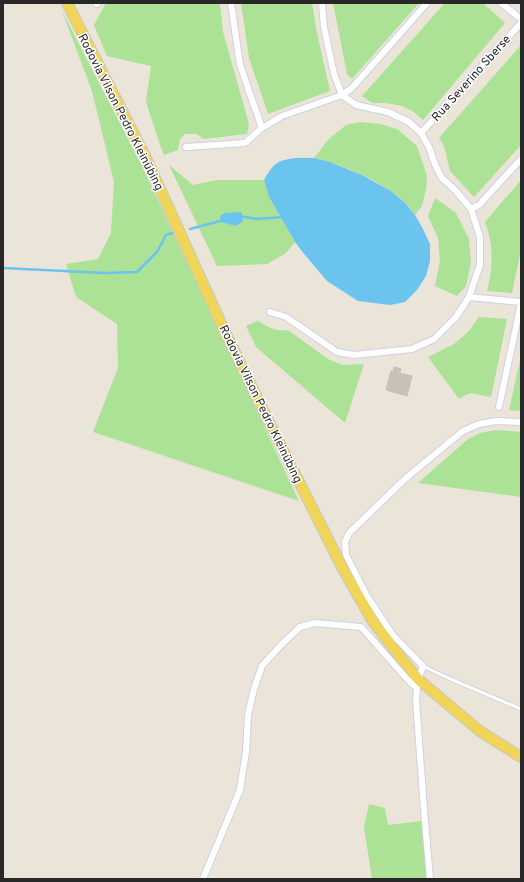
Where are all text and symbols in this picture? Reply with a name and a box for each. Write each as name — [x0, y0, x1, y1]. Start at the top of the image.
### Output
street label: Rodovia Vilson Pedro Kleinübing — [73, 31, 167, 194]
street label: Rua Severino Sberse — [429, 32, 515, 125]
street label: Rodovia Vilson Pedro Kleinübing — [215, 323, 305, 486]

